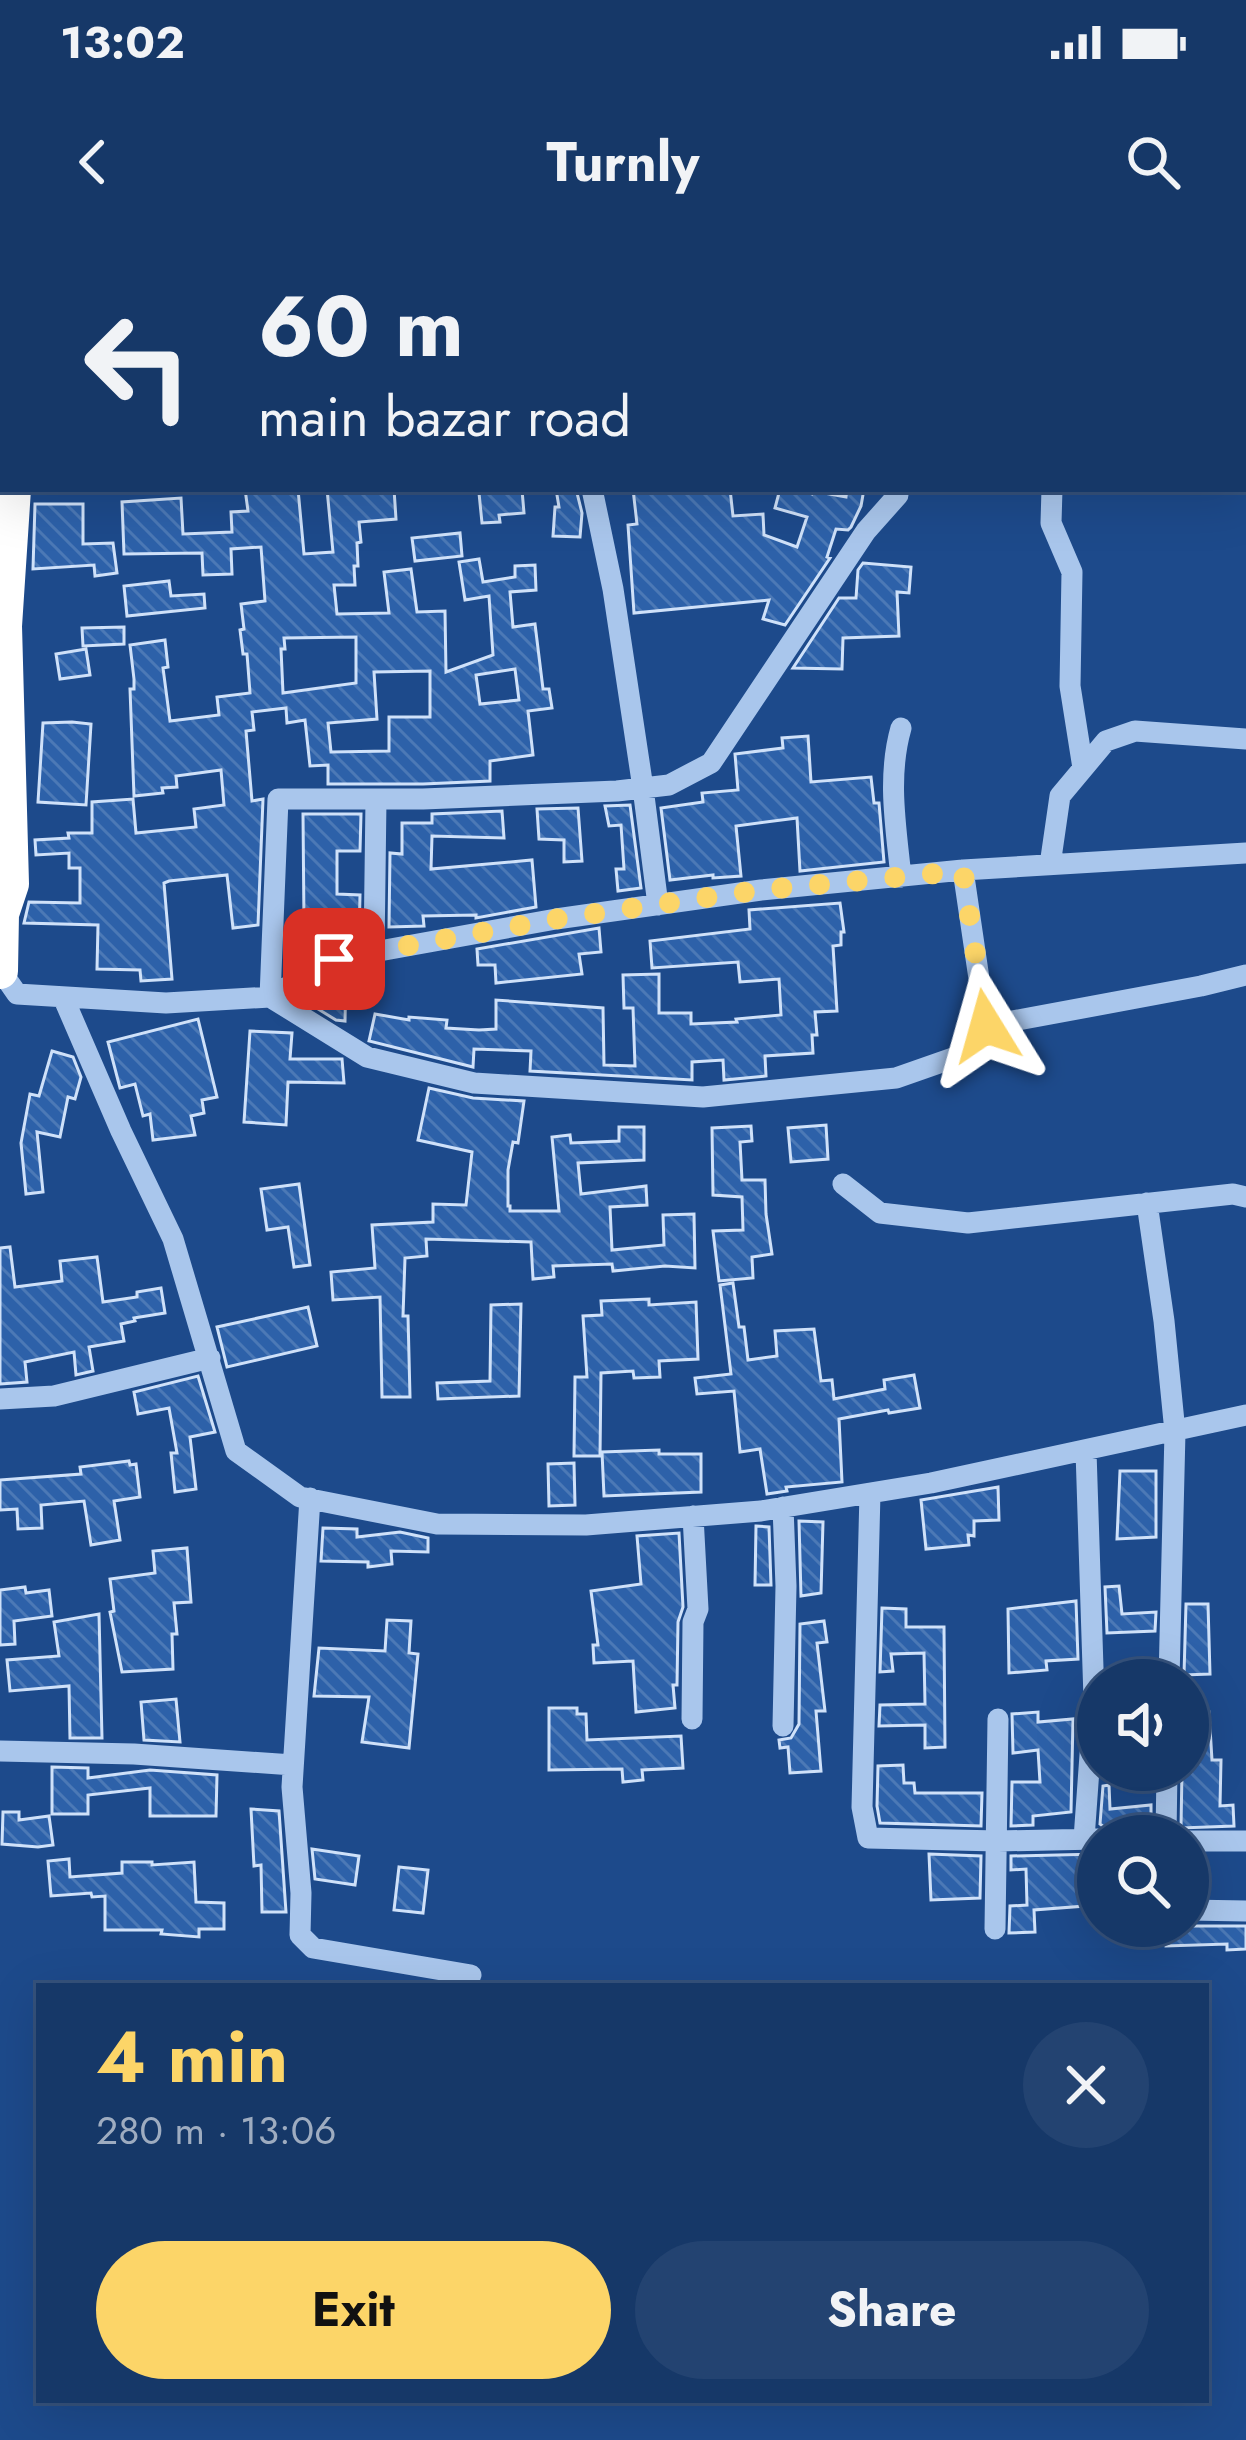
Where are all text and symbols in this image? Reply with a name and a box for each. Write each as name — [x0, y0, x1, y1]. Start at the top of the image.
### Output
text: 13:02 — [60, 10, 185, 75]
text: Turnly — [547, 123, 699, 201]
icon: back — [60, 129, 126, 195]
icon: search — [1120, 129, 1186, 195]
text: 60 m — [258, 266, 464, 388]
icon: left — [60, 288, 216, 444]
text: main bazar road — [258, 378, 631, 456]
pin — [283, 908, 385, 1010]
icon: arrive — [301, 926, 367, 992]
position arrow — [923, 963, 1049, 1089]
map controls — [1077, 1659, 1209, 1947]
button: sound — [1077, 1659, 1209, 1791]
button: search — [1077, 1815, 1209, 1947]
text: 4 min — [96, 2005, 288, 2109]
button: close — [1023, 2022, 1149, 2148]
text: 280 m · 13:06 — [96, 2102, 337, 2159]
button: Exit — [96, 2241, 611, 2379]
button: Share — [635, 2241, 1149, 2379]

